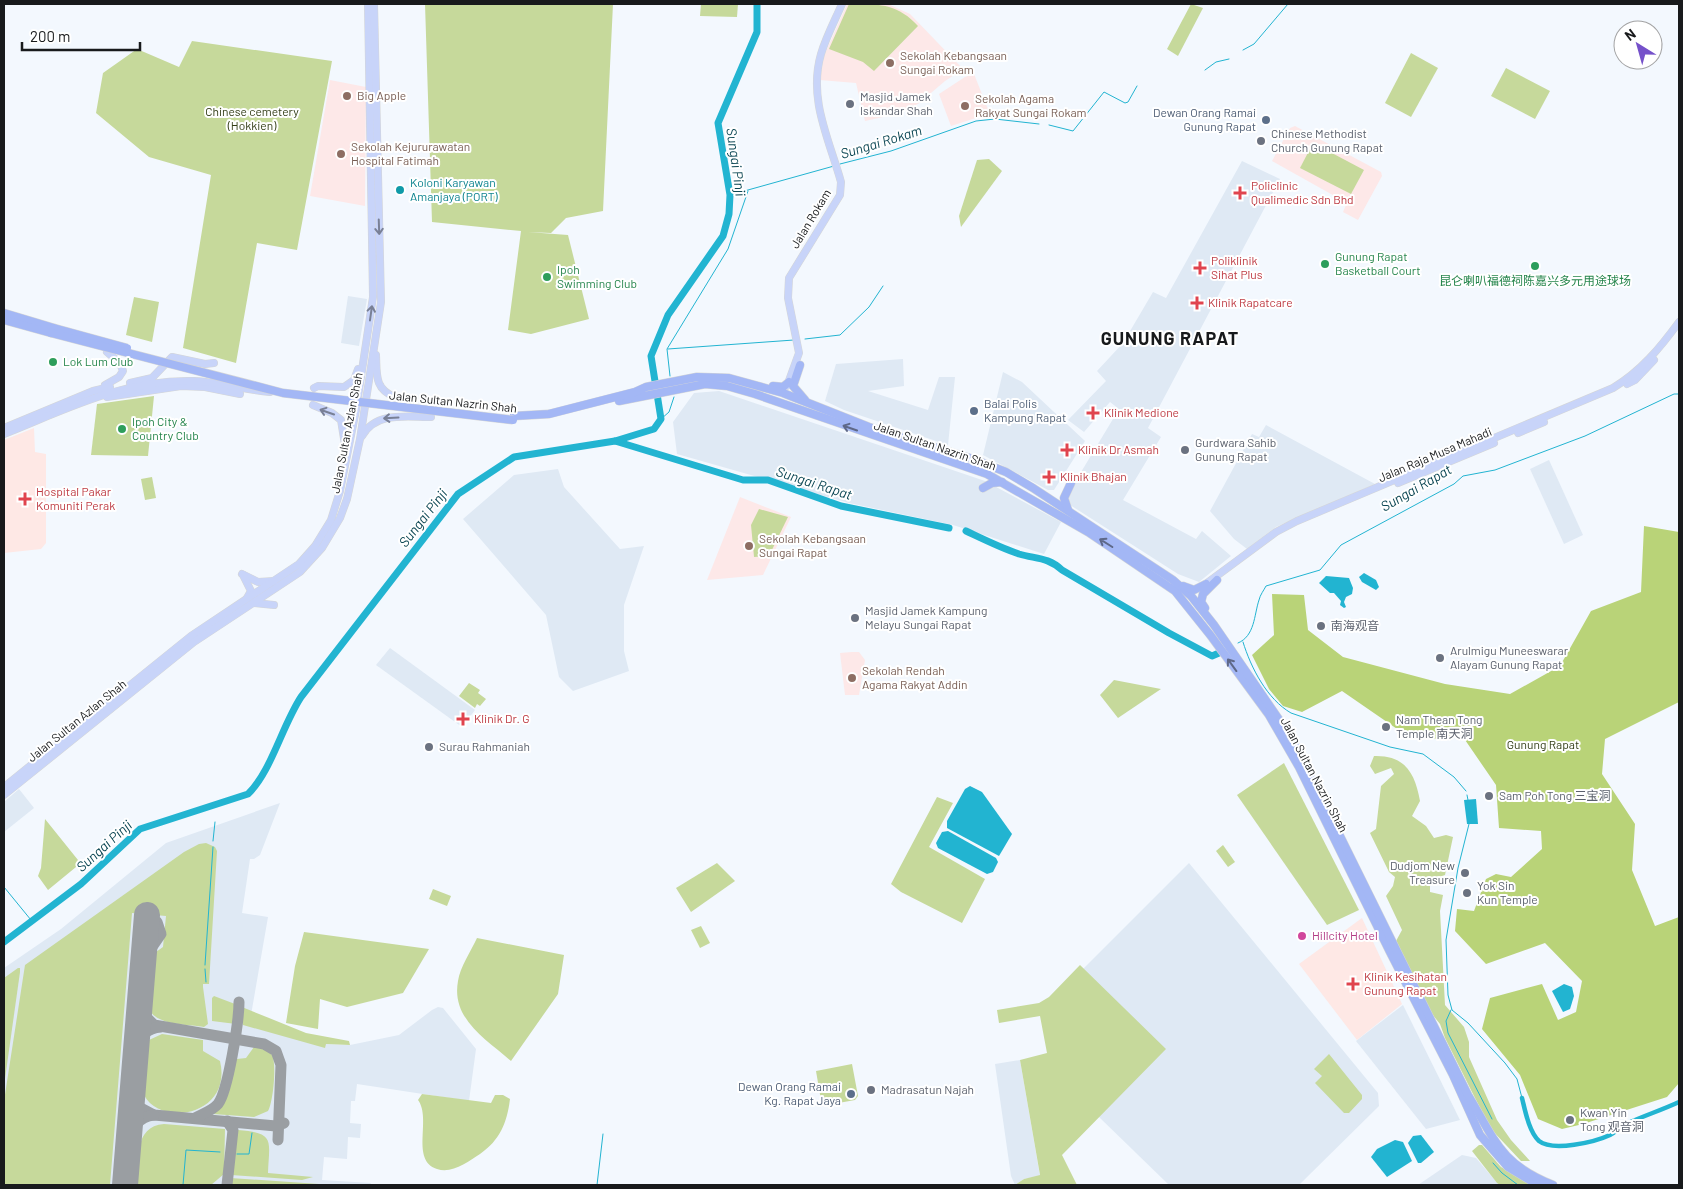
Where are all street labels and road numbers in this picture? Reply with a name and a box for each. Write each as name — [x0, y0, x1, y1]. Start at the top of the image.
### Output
street label: Jalan Rokam — [787, 186, 833, 251]
street label: Jalan Sultan Azlan Shah — [327, 371, 365, 494]
street label: Jalan Sultan Nazrin Shah — [389, 387, 518, 415]
street label: Jalan Sultan Nazrin Shah — [872, 418, 998, 473]
street label: Jalan Raja Musa Mahadi — [1376, 424, 1494, 484]
street label: Jalan Sultan Azlan Shah — [24, 676, 129, 764]
street label: Jalan Sultan Nazrin Shah — [1279, 715, 1351, 834]

